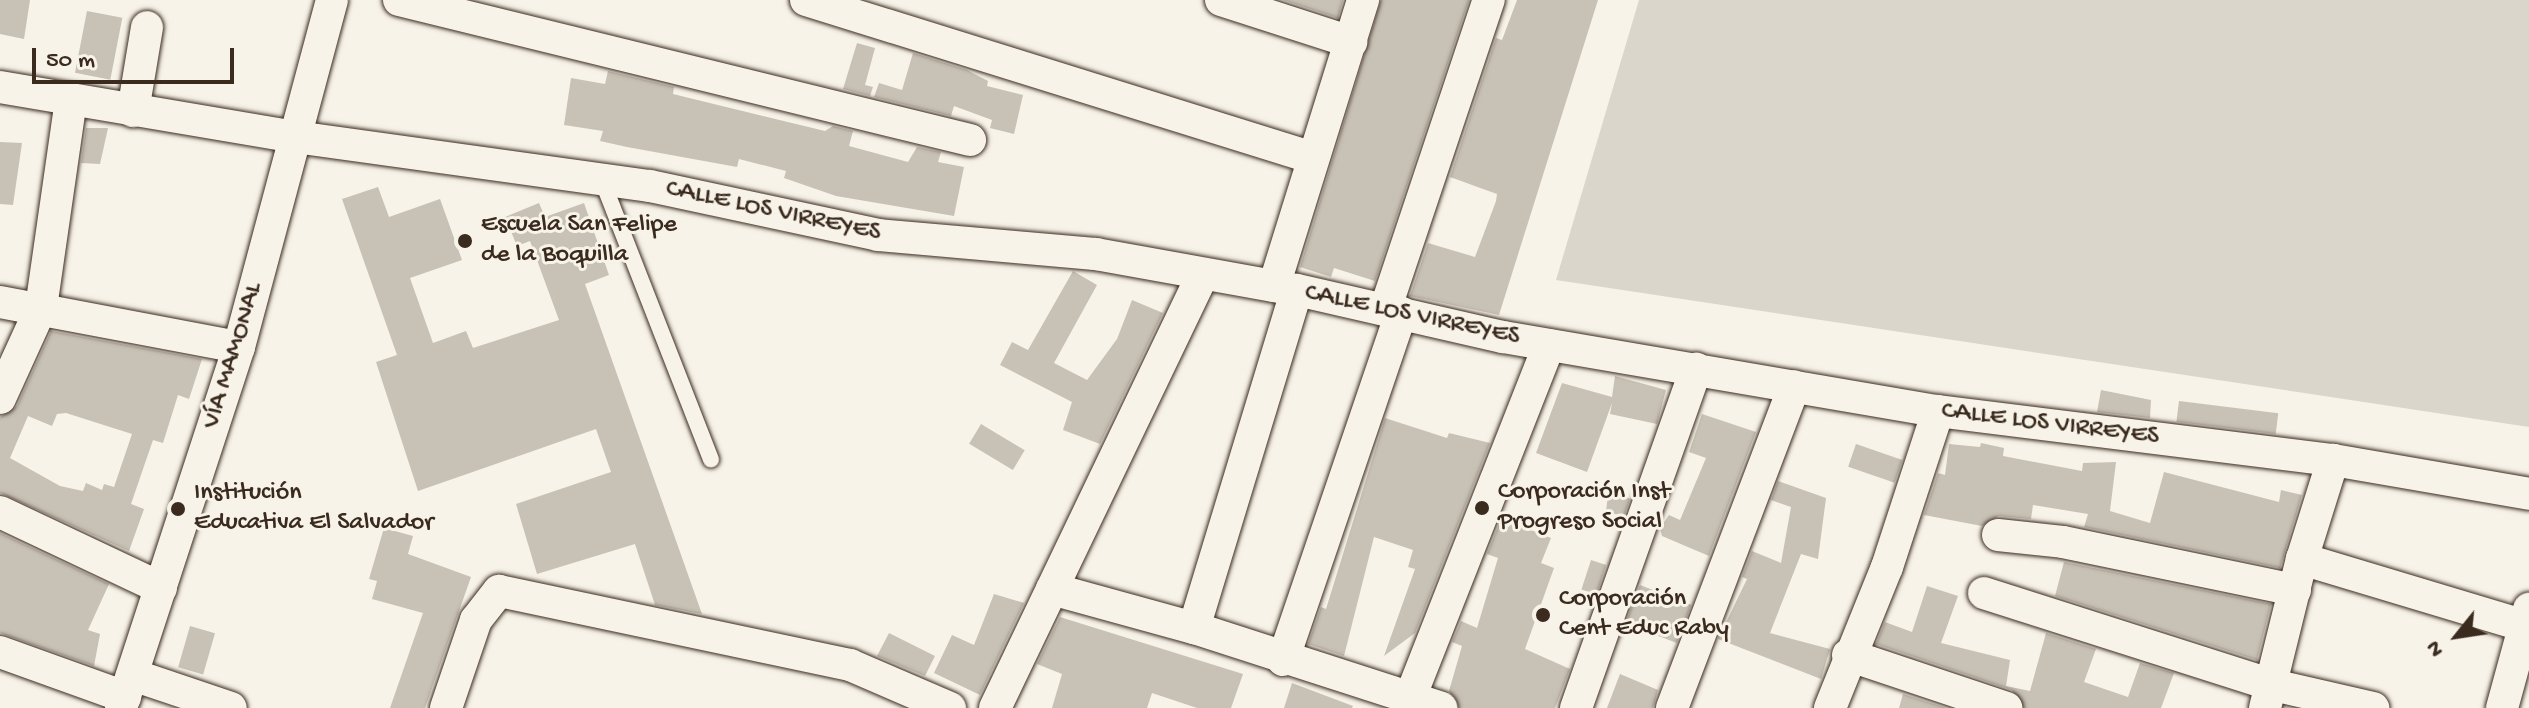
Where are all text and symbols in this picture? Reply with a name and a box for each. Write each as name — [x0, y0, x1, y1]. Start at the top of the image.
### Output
scale bar — [36, 32, 238, 82]
text: 50 m — [46, 47, 95, 76]
street label: CALLE LOS VIRREYES — [663, 174, 883, 250]
place label: Escuela San Felipe de la Boquilla — [481, 210, 677, 272]
marker: Escuela San Felipe de la Boquilla — [456, 232, 474, 250]
street label: CALLE LOS VIRREYES — [1302, 278, 1522, 354]
street label: VÍA MAMONAL — [197, 279, 271, 433]
street label: CALLE LOS VIRREYES — [1940, 396, 2160, 454]
place label: Corporación Inst Progreso Social — [1498, 477, 1670, 538]
place label: Institución Educativa El Salvador — [194, 478, 433, 540]
marker: Corporación Inst Progreso Social — [1473, 499, 1491, 517]
marker: Institución Educativa El Salvador — [169, 500, 187, 518]
place label: Corporación Cent Educ Raby — [1559, 584, 1729, 646]
north arrow — [2417, 596, 2497, 676]
marker: Corporación Cent Educ Raby — [1534, 606, 1552, 624]
text: N — [2421, 635, 2451, 661]

